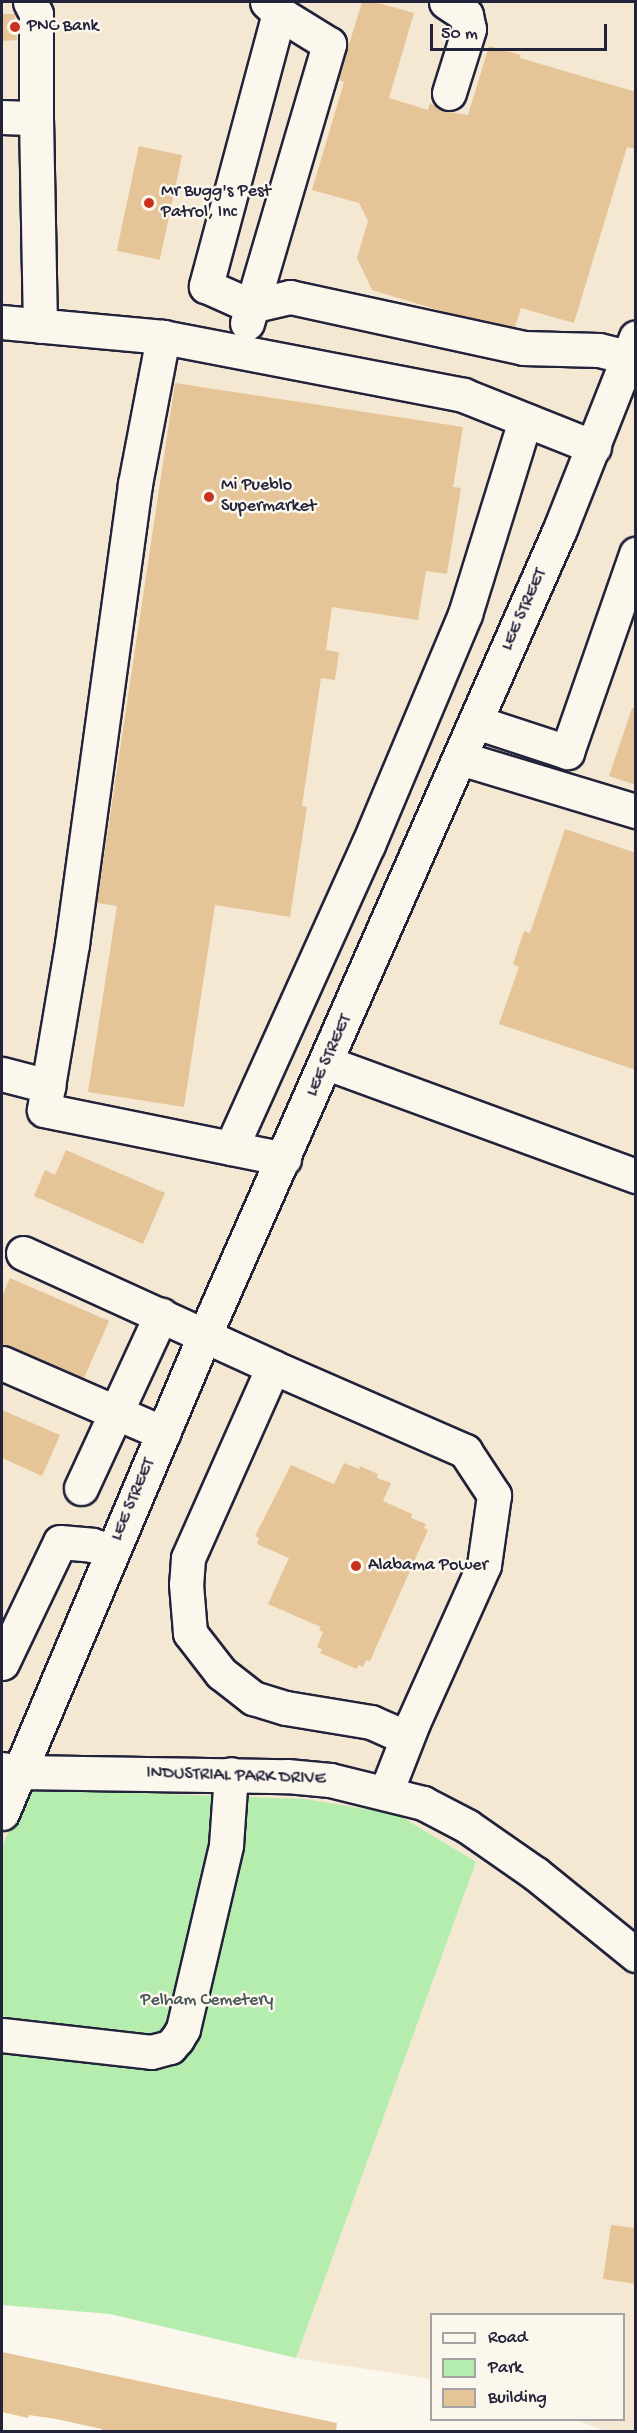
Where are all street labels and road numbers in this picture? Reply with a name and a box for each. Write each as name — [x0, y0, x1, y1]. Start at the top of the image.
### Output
street label: LEE STREET — [497, 566, 553, 654]
street label: LEE STREET — [302, 1012, 358, 1100]
street label: LEE STREET — [107, 1456, 161, 1544]
street label: INDUSTRIAL PARK DRIVE — [146, 1763, 326, 1791]

